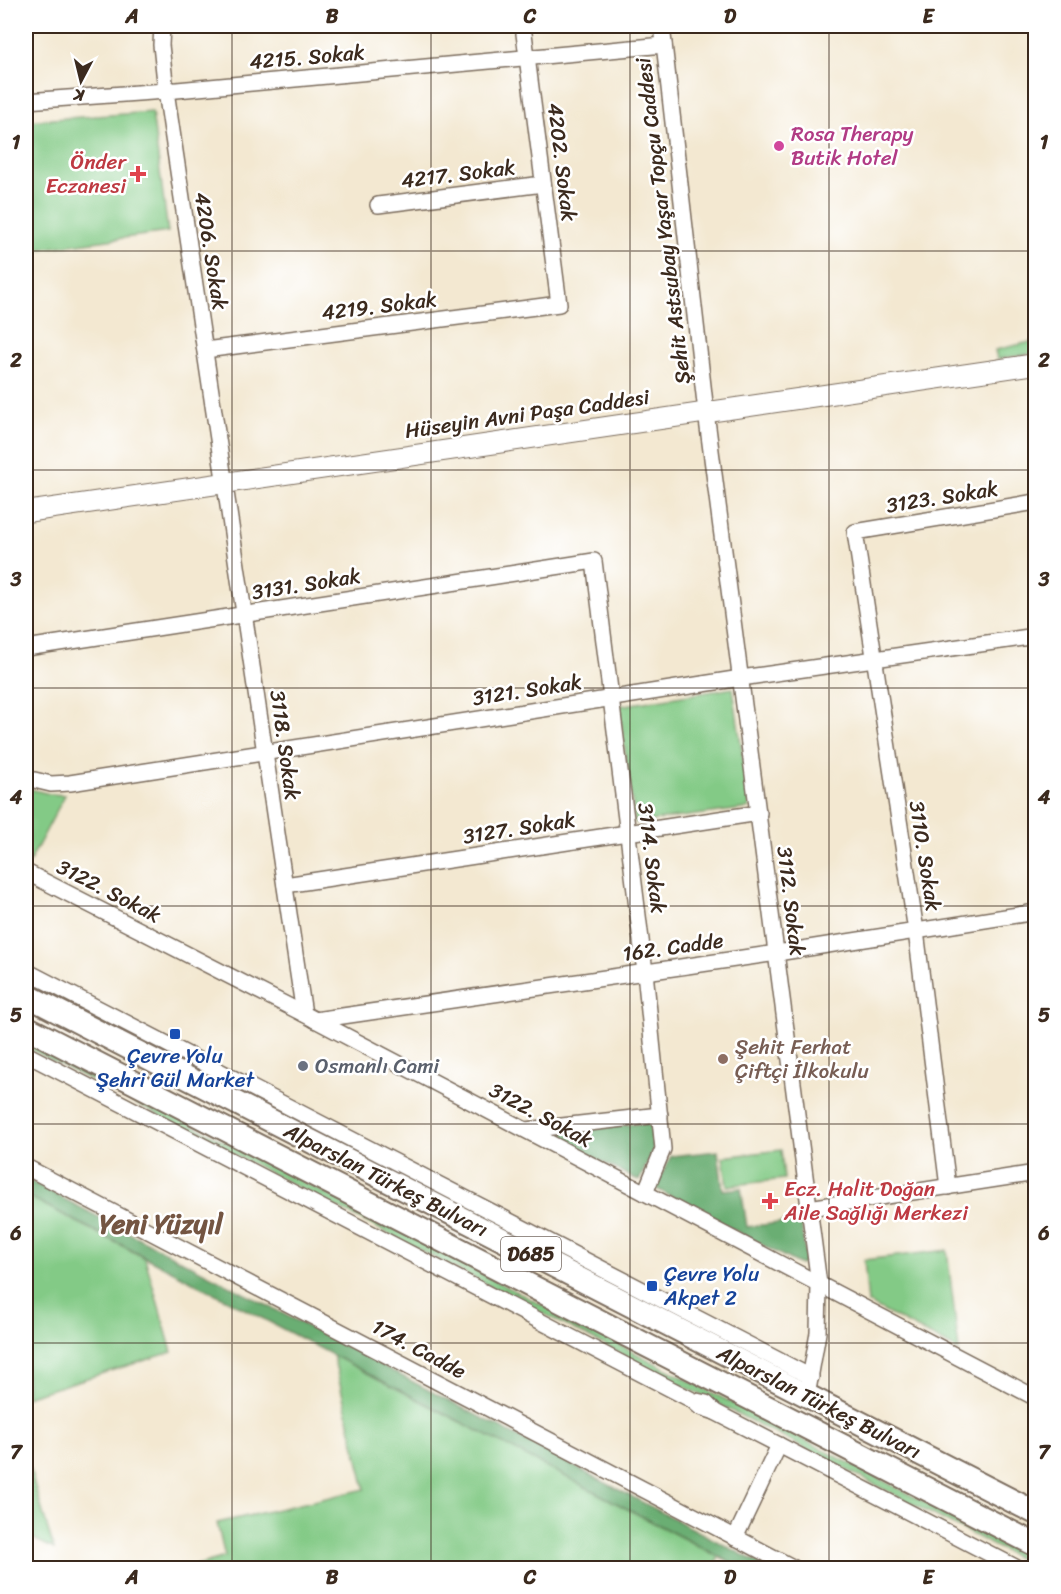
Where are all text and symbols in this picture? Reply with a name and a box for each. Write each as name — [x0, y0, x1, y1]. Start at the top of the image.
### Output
text: A — [124, 0, 139, 34]
text: B — [326, 0, 339, 34]
text: C — [523, 0, 537, 34]
text: D — [724, 0, 737, 34]
text: E — [922, 0, 935, 34]
street label: 4215. Sokak — [248, 33, 366, 81]
north arrow — [51, 51, 111, 111]
street label: Şehit Astsubay Yaşar Topçu Caddesi — [624, 54, 702, 387]
text: K — [71, 80, 87, 110]
street label: 4202. Sokak — [536, 101, 588, 223]
place label: Rosa Therapy Butik Hotel — [791, 115, 914, 177]
text: 1 — [12, 125, 21, 160]
text: 1 — [1040, 125, 1049, 160]
marker: Rosa Therapy Butik Hotel — [772, 139, 786, 153]
place label: Önder Eczanesi — [46, 143, 127, 205]
street label: 4217. Sokak — [399, 148, 517, 200]
marker: Önder Eczanesi — [131, 167, 145, 181]
street label: 4206. Sokak — [183, 189, 239, 313]
street label: 4219. Sokak — [319, 280, 439, 332]
text: 2 — [9, 343, 22, 378]
text: 2 — [1037, 343, 1050, 378]
street label: Hüseyin Avni Paşa Caddesi — [402, 378, 653, 450]
street label: 3123. Sokak — [883, 469, 1001, 525]
street label: 3131. Sokak — [249, 557, 363, 611]
text: 3 — [10, 562, 22, 597]
text: 3 — [1038, 562, 1050, 597]
street label: 3121. Sokak — [470, 663, 584, 717]
street label: 3118. Sokak — [258, 688, 312, 802]
text: 4 — [9, 780, 23, 815]
text: 4 — [1037, 780, 1051, 815]
street label: 3110. Sokak — [898, 798, 952, 914]
street label: 3127. Sokak — [460, 800, 578, 856]
street label: 3114. Sokak — [626, 801, 678, 915]
street label: 3112. Sokak — [765, 844, 817, 958]
street label: 3122. Sokak — [50, 848, 168, 934]
street label: 162. Cadde — [620, 921, 726, 973]
text: 5 — [10, 998, 22, 1033]
text: 5 — [1038, 998, 1050, 1033]
marker: Çevre Yolu Şehri Gül Market — [168, 1027, 182, 1041]
place label: Şehit Ferhat Çiftçi İlkokulu — [735, 1028, 870, 1090]
place label: Çevre Yolu Şehri Gül Market — [96, 1037, 256, 1099]
place label: Osmanlı Cami — [315, 1047, 440, 1085]
marker: Şehit Ferhat Çiftçi İlkokulu — [716, 1052, 730, 1066]
marker: Osmanlı Cami — [296, 1059, 310, 1073]
street label: 3122. Sokak — [482, 1072, 600, 1158]
street label: Alparslan Türkeş Bulvarı — [276, 1112, 495, 1248]
place label: Ecz. Halit Doğan Aile Sağlığı Merkezi — [783, 1170, 969, 1232]
marker: Ecz. Halit Doğan Aile Sağlığı Merkezi — [761, 1192, 779, 1210]
district label: Yeni Yüzyıl — [99, 1200, 224, 1248]
text: 6 — [9, 1216, 22, 1251]
text: 6 — [1037, 1216, 1050, 1251]
road number: D685 — [501, 1237, 561, 1271]
place label: Çevre Yolu Akpet 2 — [663, 1255, 760, 1317]
marker: Çevre Yolu Akpet 2 — [645, 1279, 659, 1293]
street label: 174. Cadde — [365, 1308, 473, 1390]
street label: Alparslan Türkeş Bulvarı — [709, 1334, 928, 1470]
text: 7 — [10, 1435, 23, 1470]
text: 7 — [1038, 1435, 1051, 1470]
text: A — [124, 1560, 139, 1594]
text: B — [326, 1560, 339, 1594]
text: C — [523, 1560, 537, 1594]
text: D — [724, 1560, 737, 1594]
text: E — [922, 1560, 935, 1594]

